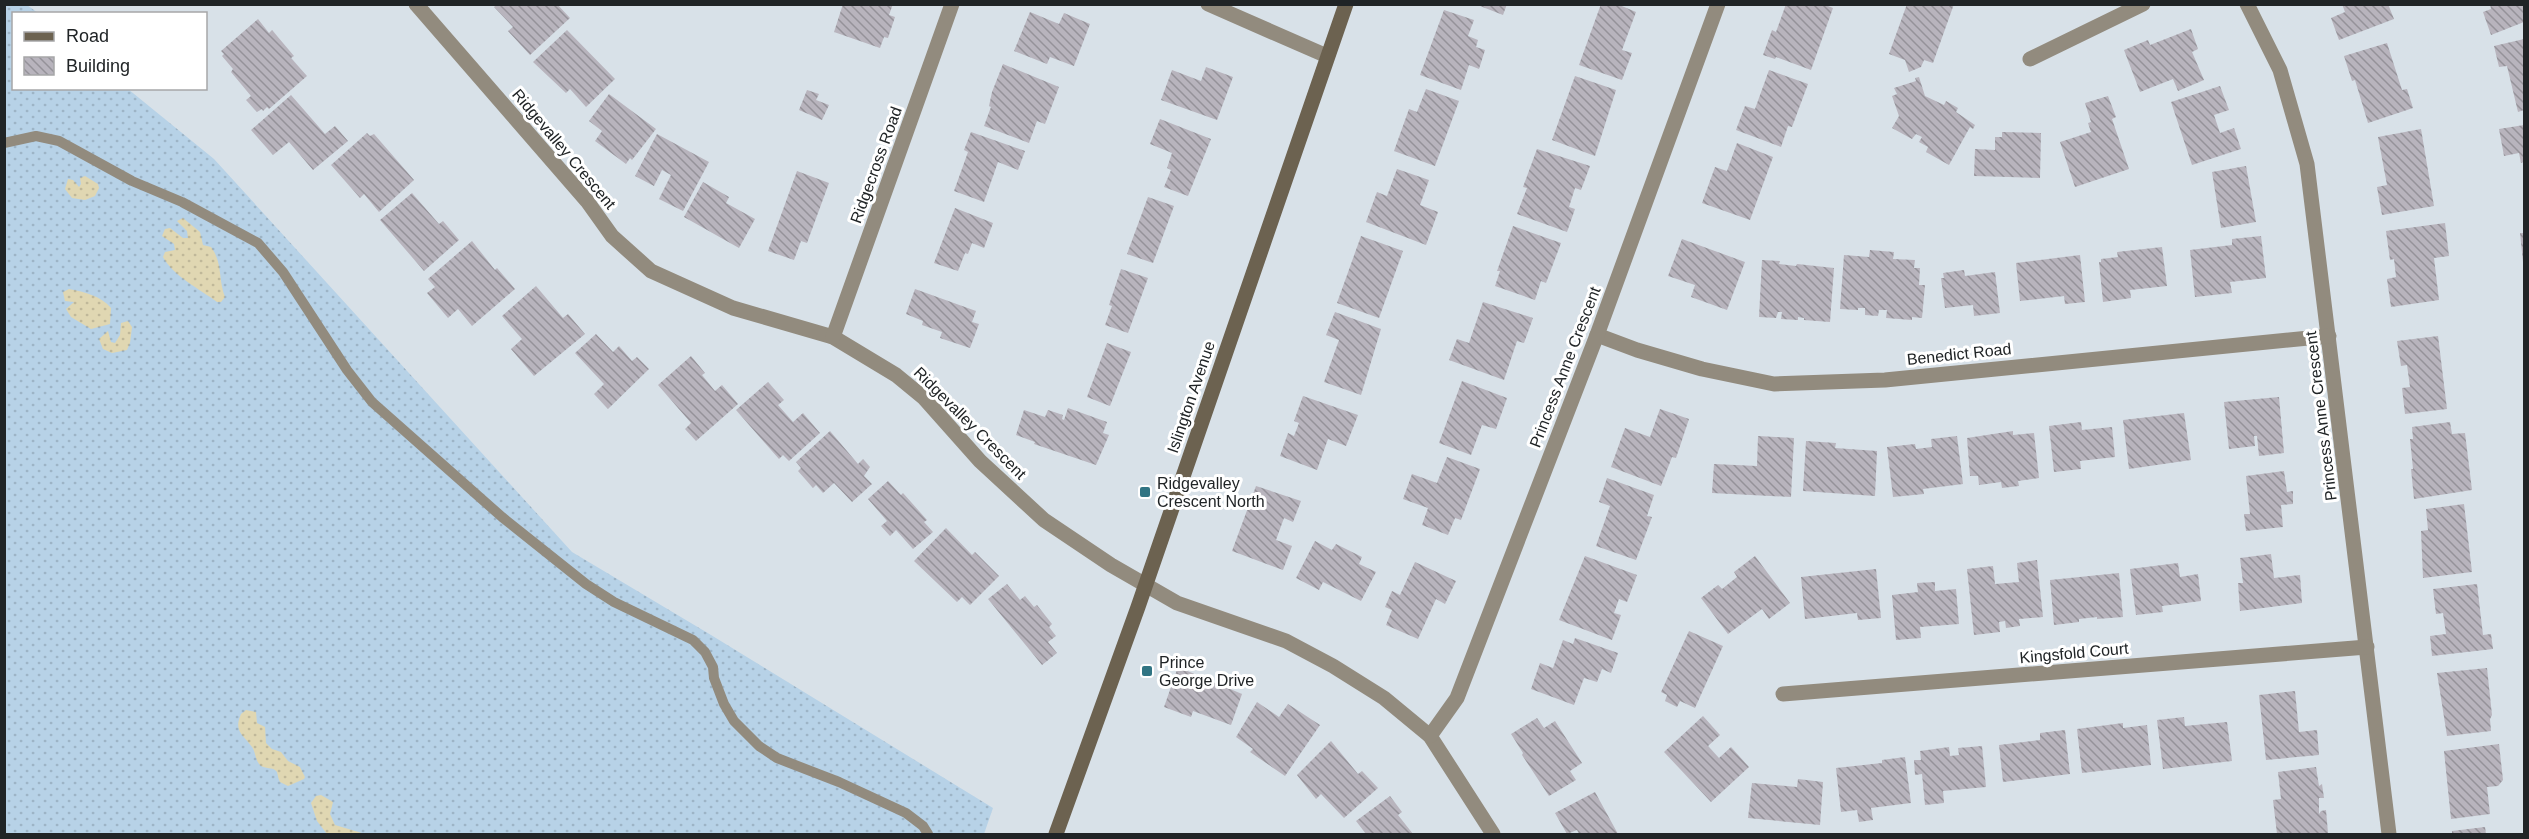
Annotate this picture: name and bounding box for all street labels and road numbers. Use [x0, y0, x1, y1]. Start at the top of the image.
street label: Ridgevalley Crescent [509, 86, 619, 213]
street label: Ridgecross Road [847, 104, 905, 226]
street label: Princess Anne Crescent [1526, 284, 1604, 450]
street label: Princess Anne Crescent [2302, 330, 2340, 502]
street label: Islington Avenue [1164, 339, 1218, 455]
street label: Benedict Road [1906, 340, 2012, 368]
street label: Ridgevalley Crescent [911, 364, 1030, 483]
street label: Kingsfold Court [2019, 640, 2130, 666]

